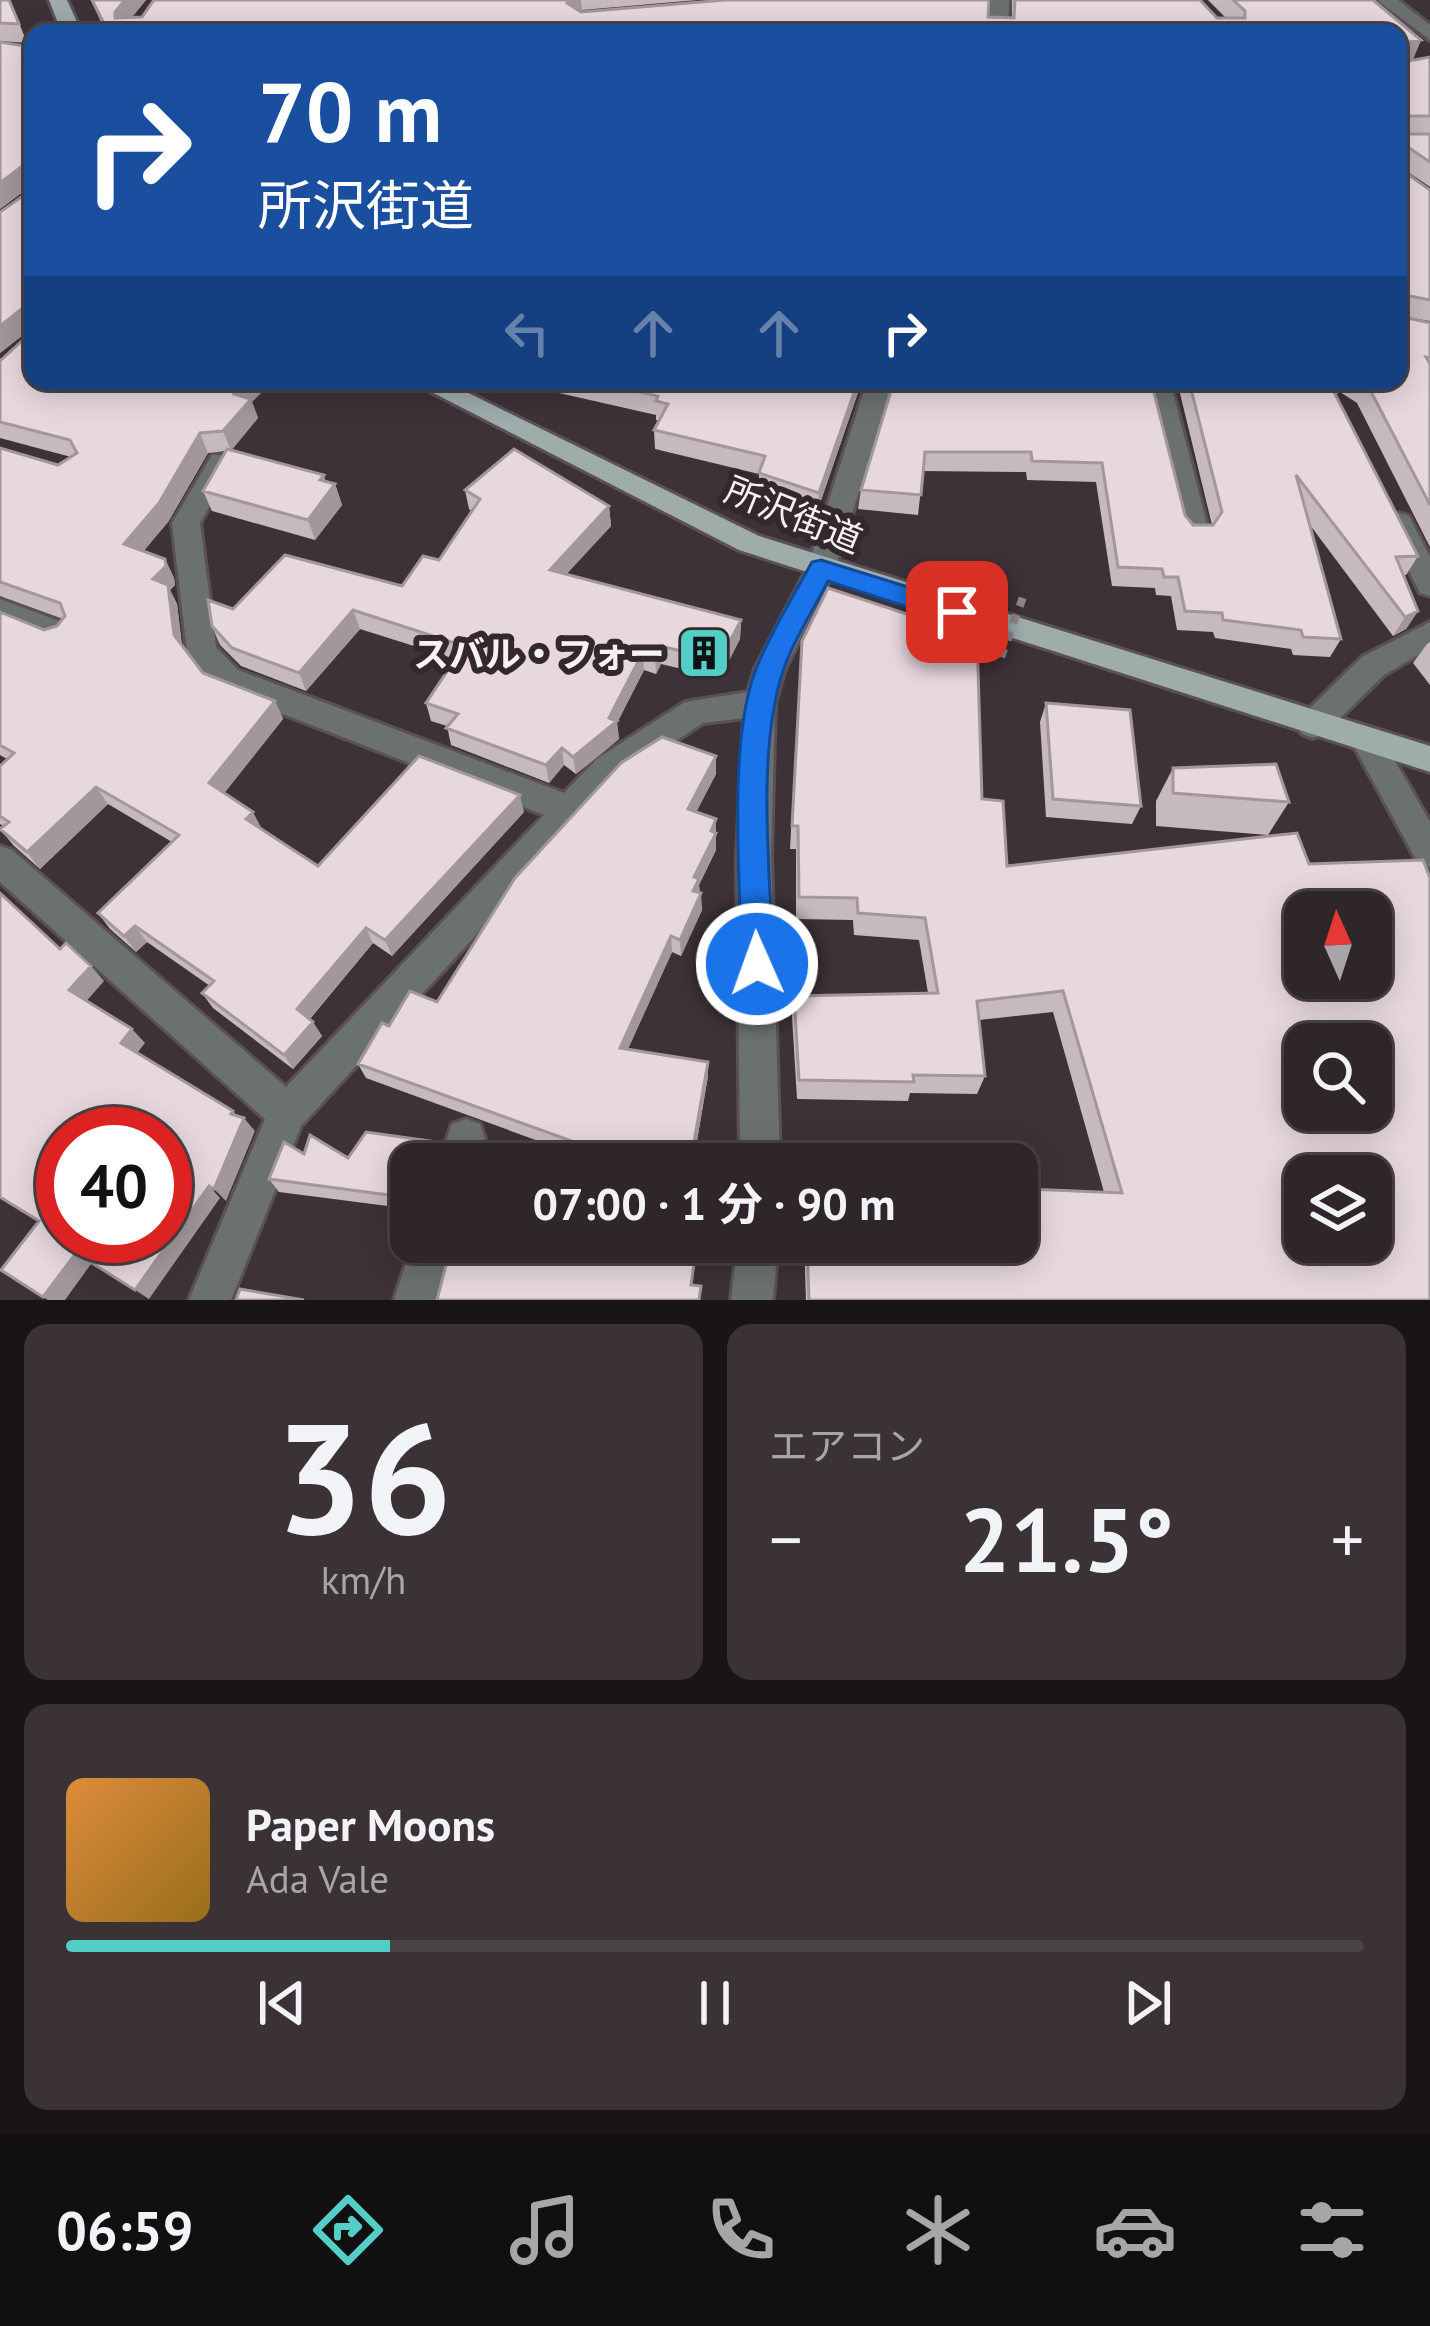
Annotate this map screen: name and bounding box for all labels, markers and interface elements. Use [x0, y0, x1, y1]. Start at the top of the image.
text: 70 m [258, 56, 442, 165]
icon: right [60, 72, 216, 228]
text: 所沢街道 [258, 170, 474, 240]
icon: left [494, 300, 560, 366]
icon: ahead [620, 300, 686, 366]
icon: ahead [746, 300, 812, 366]
icon: right [872, 300, 938, 366]
street label: 所沢街道 [718, 465, 870, 563]
pin [906, 561, 1008, 663]
icon: arrive [924, 579, 990, 645]
building icon: スバル・フォー [676, 625, 732, 681]
place label: スバル・フォー [413, 630, 665, 677]
north arrow [1284, 891, 1392, 999]
map controls [1284, 891, 1392, 1263]
position arrow [694, 901, 820, 1027]
button: search [1284, 1023, 1392, 1131]
speed limit sign: 40 [36, 1107, 192, 1263]
button: layers [1284, 1155, 1392, 1263]
text: 07:00 · 1 分 · 90 m [532, 1174, 896, 1232]
text: 36 [275, 1375, 452, 1577]
text: エアコン [769, 1420, 925, 1471]
text: 21.5° [959, 1480, 1174, 1597]
text: − [769, 1496, 802, 1581]
text: + [1331, 1496, 1364, 1581]
text: km/h [321, 1554, 406, 1605]
text: Paper Moons [246, 1795, 495, 1853]
text: Ada Vale [246, 1853, 389, 1904]
icon: previous [249, 1970, 315, 2036]
icon: pause [682, 1970, 748, 2036]
icon: next [1115, 1970, 1181, 2036]
icon: directions [306, 2188, 390, 2272]
icon: music [503, 2188, 587, 2272]
icon: phone [699, 2188, 783, 2272]
icon: climate [896, 2188, 980, 2272]
icon: car [1093, 2188, 1177, 2272]
icon: filters [1290, 2188, 1374, 2272]
text: 06:59 [56, 2195, 193, 2265]

